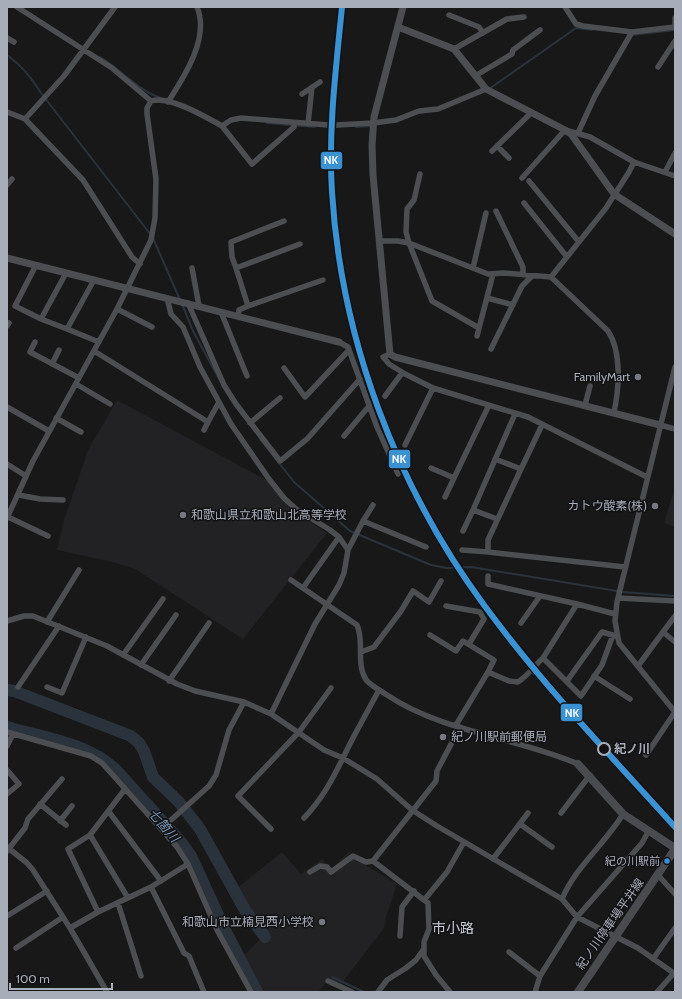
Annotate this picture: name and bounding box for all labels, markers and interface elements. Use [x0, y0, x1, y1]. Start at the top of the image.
line badge: NK [320, 151, 343, 170]
text: NK [324, 153, 338, 167]
place label: FamilyMart [574, 369, 630, 384]
marker: FamilyMart [633, 372, 643, 382]
line badge: NK [388, 449, 411, 469]
text: NK [392, 452, 406, 466]
place label: カトウ酸素(株) [567, 498, 647, 513]
marker: カトウ酸素(株) [650, 501, 660, 511]
place label: 和歌山県立和歌山北高等学校 [191, 507, 347, 522]
marker: 和歌山県立和歌山北高等学校 [178, 510, 188, 520]
line badge: NK [560, 703, 583, 722]
text: NK [565, 706, 579, 720]
place label: 紀ノ川駅前郵便局 [451, 729, 547, 744]
marker: 紀ノ川駅前郵便局 [438, 732, 448, 742]
place label: 紀ノ川 [614, 741, 650, 756]
marker: 紀ノ川 [597, 742, 611, 756]
water label: 七箇川 [145, 805, 184, 846]
place label: 紀の川駅前 [605, 854, 660, 868]
marker: 紀の川駅前 [662, 856, 672, 866]
street label: 紀ノ川停車場平井線 [572, 875, 647, 972]
place label: 和歌山市立楠見西小学校 [182, 914, 314, 929]
marker: 和歌山市立楠見西小学校 [317, 917, 327, 927]
district label: 市小路 [432, 919, 474, 937]
scale bar [10, 965, 112, 991]
text: 100 m [16, 971, 50, 986]

